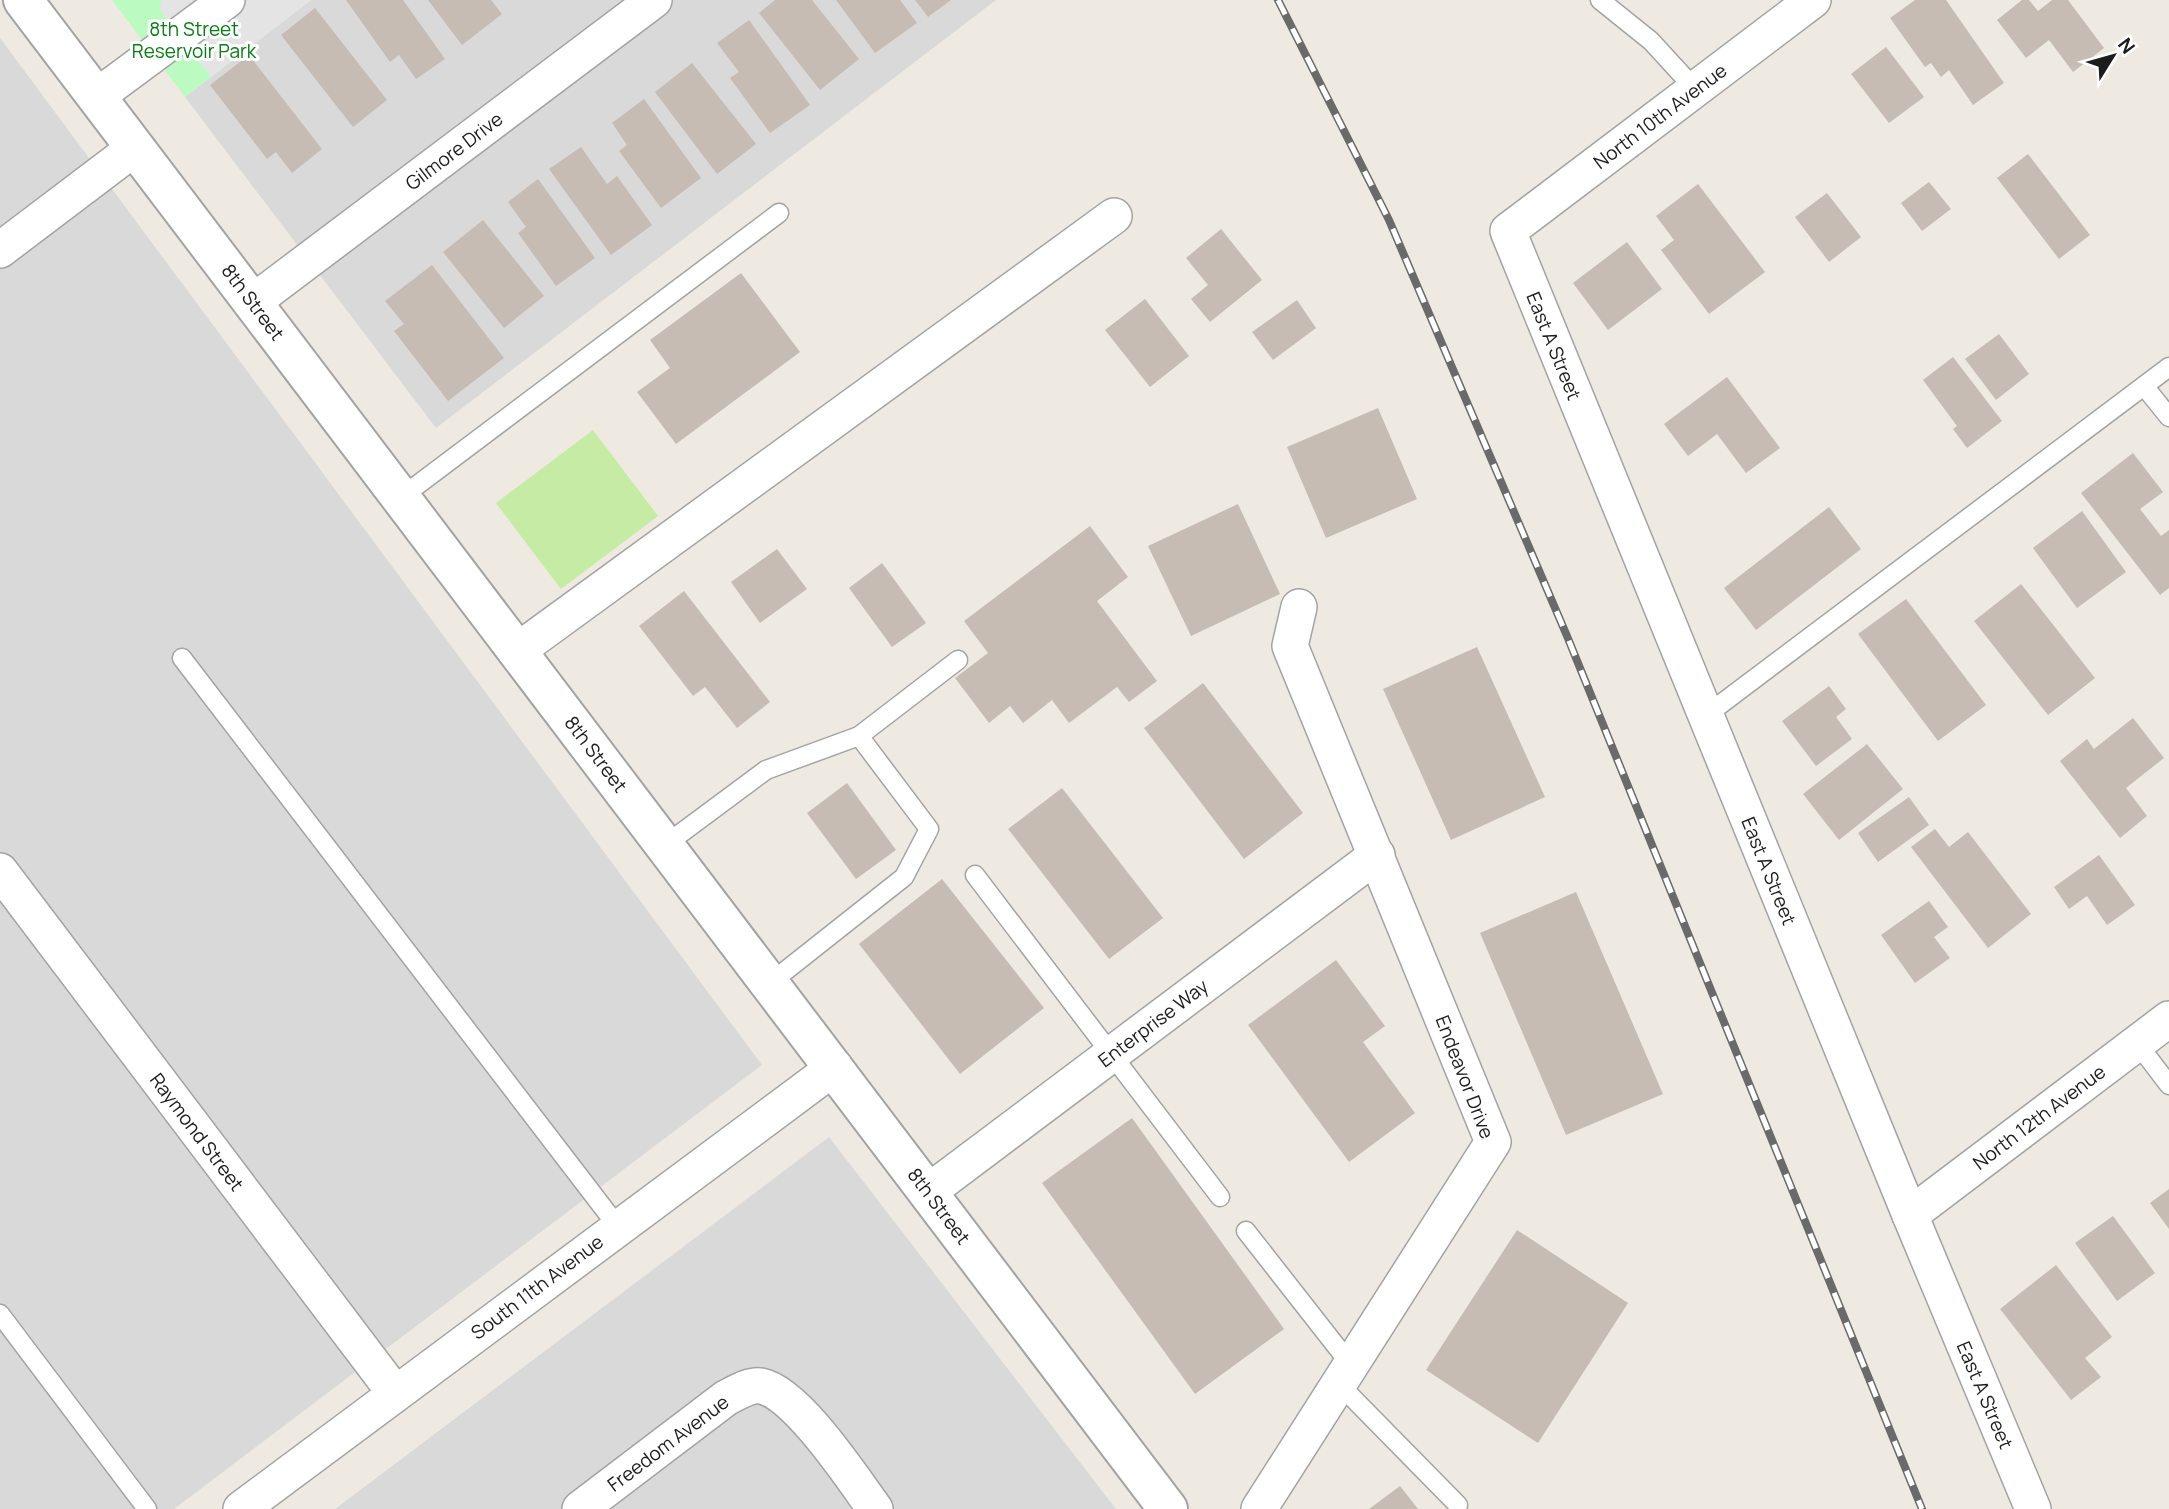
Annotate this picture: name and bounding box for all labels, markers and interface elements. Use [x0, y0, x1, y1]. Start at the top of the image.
park label: 8th Street Reservoir Park [132, 16, 257, 64]
north arrow [2078, 21, 2148, 91]
text: N [2112, 32, 2141, 59]
street label: North 10th Avenue [1588, 57, 1732, 175]
street label: Gilmore Drive [400, 106, 508, 196]
street label: 8th Street [216, 258, 290, 346]
street label: East A Street [1521, 288, 1587, 404]
street label: 8th Street [559, 710, 633, 798]
street label: East A Street [1736, 813, 1802, 929]
street label: Enterprise Way [1093, 973, 1213, 1073]
street label: Endeavor Drive [1430, 1012, 1500, 1142]
street label: North 12th Avenue [1967, 1059, 2111, 1175]
street label: Raymond Street [144, 1068, 250, 1196]
street label: 8th Street [902, 1162, 976, 1250]
street label: South 11th Avenue [465, 1229, 609, 1345]
street label: East A Street [1951, 1337, 2019, 1453]
street label: Freedom Avenue [602, 1389, 734, 1497]

